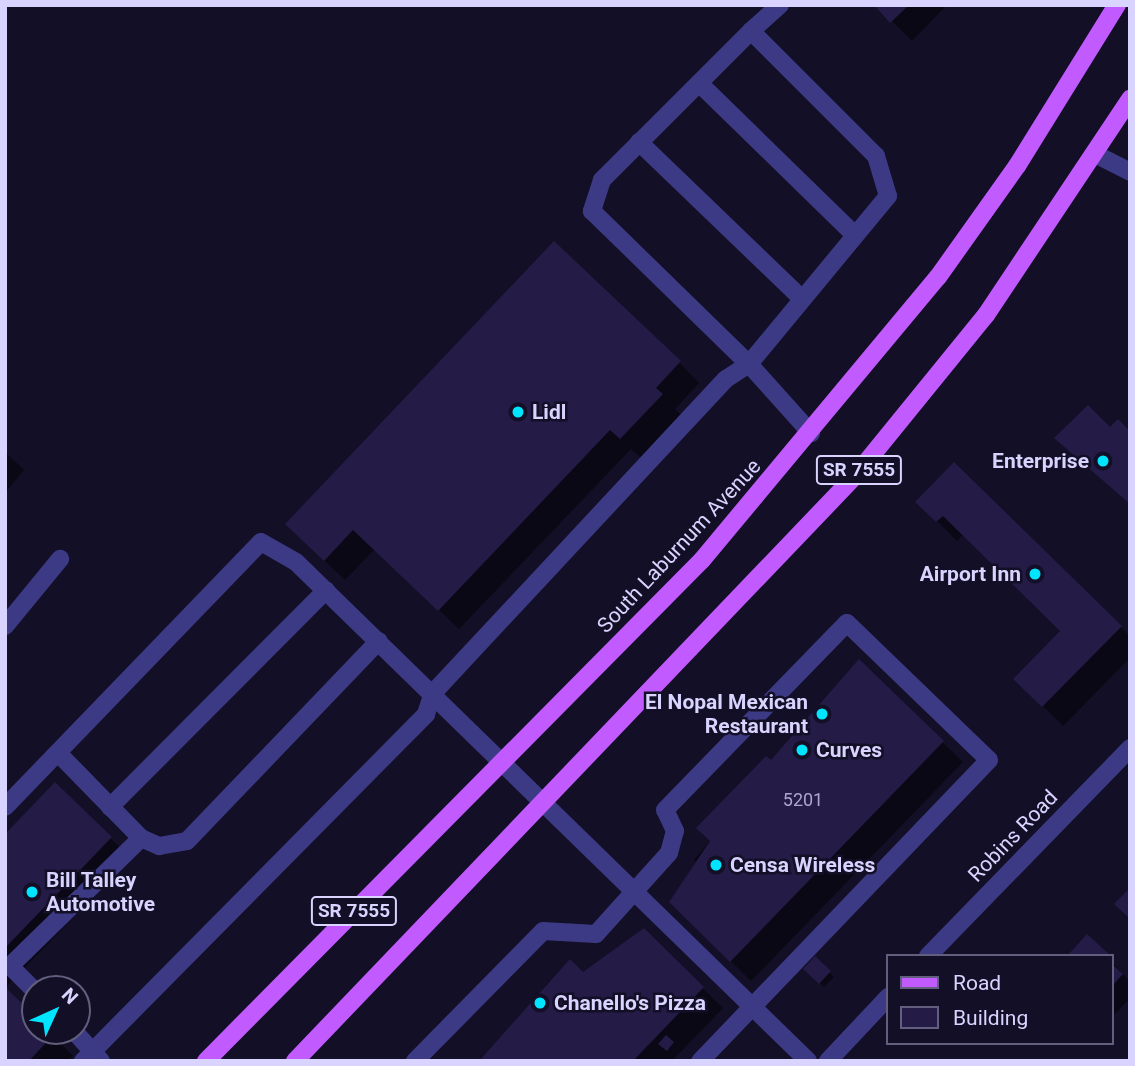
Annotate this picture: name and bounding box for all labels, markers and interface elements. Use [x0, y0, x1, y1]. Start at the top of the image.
place label: Lidl [532, 399, 566, 425]
marker: Lidl [510, 404, 526, 420]
place label: Enterprise [992, 448, 1089, 474]
marker: Enterprise [1095, 453, 1111, 469]
street label: South Laburnum Avenue [592, 454, 766, 638]
road number: SR 7555 [815, 454, 903, 485]
place label: Airport Inn [920, 561, 1021, 587]
marker: Airport Inn [1027, 566, 1043, 582]
place label: El Nopal Mexican Restaurant [645, 689, 808, 739]
marker: El Nopal Mexican Restaurant [814, 706, 830, 722]
place label: Curves [816, 737, 882, 763]
marker: Curves [794, 742, 810, 758]
street label: Robins Road [963, 785, 1063, 887]
house number: 5201 [783, 789, 823, 811]
place label: Censa Wireless [730, 852, 875, 878]
marker: Censa Wireless [708, 857, 724, 873]
place label: Bill Talley Automotive [46, 867, 155, 917]
marker: Bill Talley Automotive [24, 884, 40, 900]
road number: SR 7555 [310, 896, 398, 926]
legend [886, 954, 1114, 1045]
text: Road [953, 971, 1001, 995]
north arrow [21, 975, 91, 1045]
text: N [57, 983, 83, 1009]
place label: Chanello's Pizza [554, 990, 706, 1016]
marker: Chanello's Pizza [532, 995, 548, 1011]
text: Building [953, 1006, 1028, 1030]

